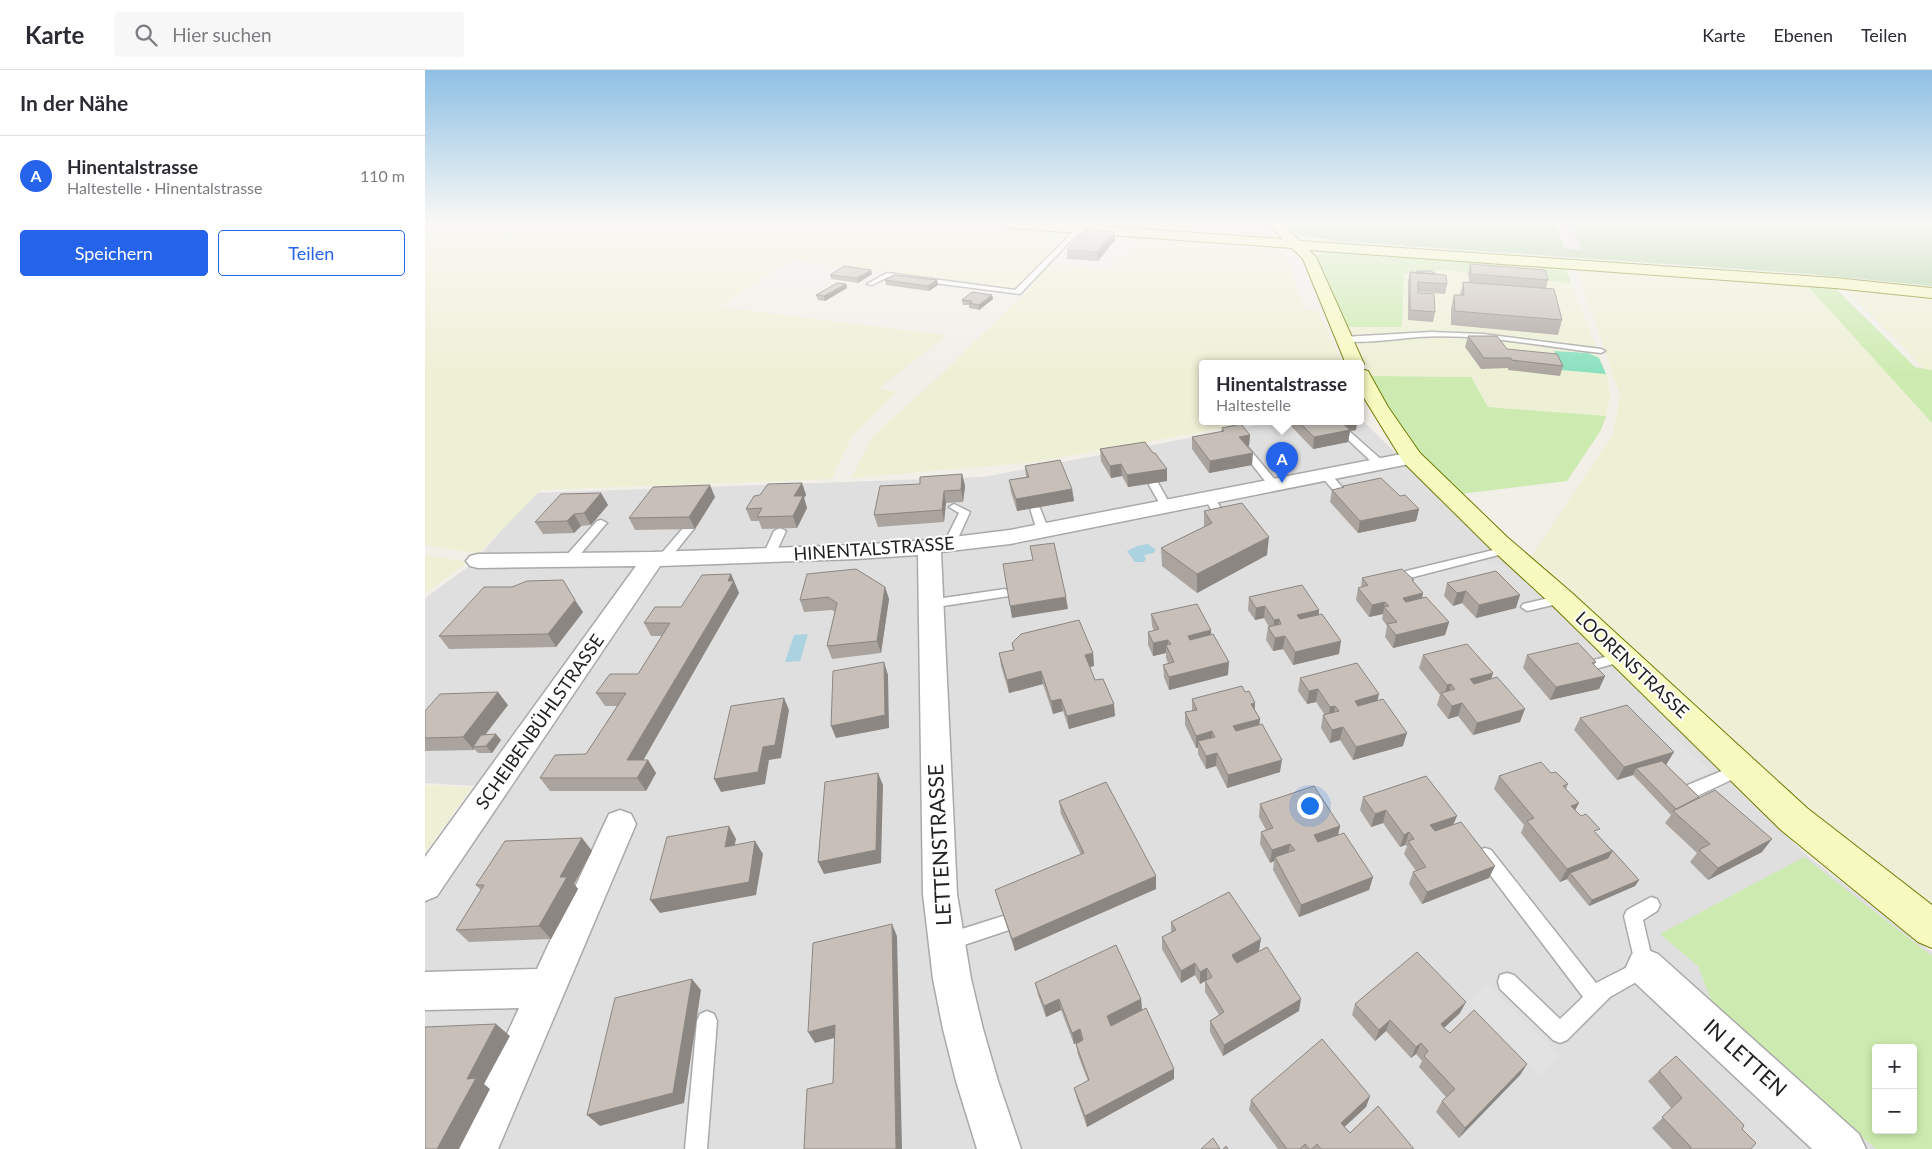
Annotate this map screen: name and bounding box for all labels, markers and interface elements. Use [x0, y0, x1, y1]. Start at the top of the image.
search box [114, 12, 464, 57]
text: Karte [25, 20, 84, 49]
icon: search [132, 21, 160, 49]
text: Hier suchen [172, 23, 272, 46]
text: Karte [1702, 24, 1745, 46]
text: Ebenen [1773, 24, 1833, 46]
text: Teilen [1861, 24, 1907, 46]
text: In der Nähe [20, 90, 128, 115]
text: Hinentalstrasse [67, 155, 198, 178]
text: A [30, 166, 42, 185]
text: 110 m [360, 166, 405, 185]
text: Haltestelle · Hinentalstrasse [67, 178, 262, 197]
button: Speichern [20, 230, 208, 276]
button: Teilen [218, 230, 405, 276]
popup [1199, 360, 1364, 425]
text: Hinentalstrasse [1216, 372, 1347, 395]
text: Haltestelle [1216, 395, 1291, 414]
pin: A [1266, 442, 1298, 483]
street label: HINENTALSTRASSE [793, 531, 955, 565]
street label: LOORENSTRASSE [1572, 606, 1694, 722]
street label: SCHEIBENBÜHLSTRASSE [470, 630, 608, 813]
street label: LETTENSTRASSE [922, 764, 955, 927]
your location [1297, 793, 1323, 819]
street label: IN LETTEN [1699, 1013, 1793, 1101]
map controls [1872, 1044, 1917, 1134]
button: + [1872, 1044, 1917, 1089]
button: − [1872, 1089, 1917, 1134]

